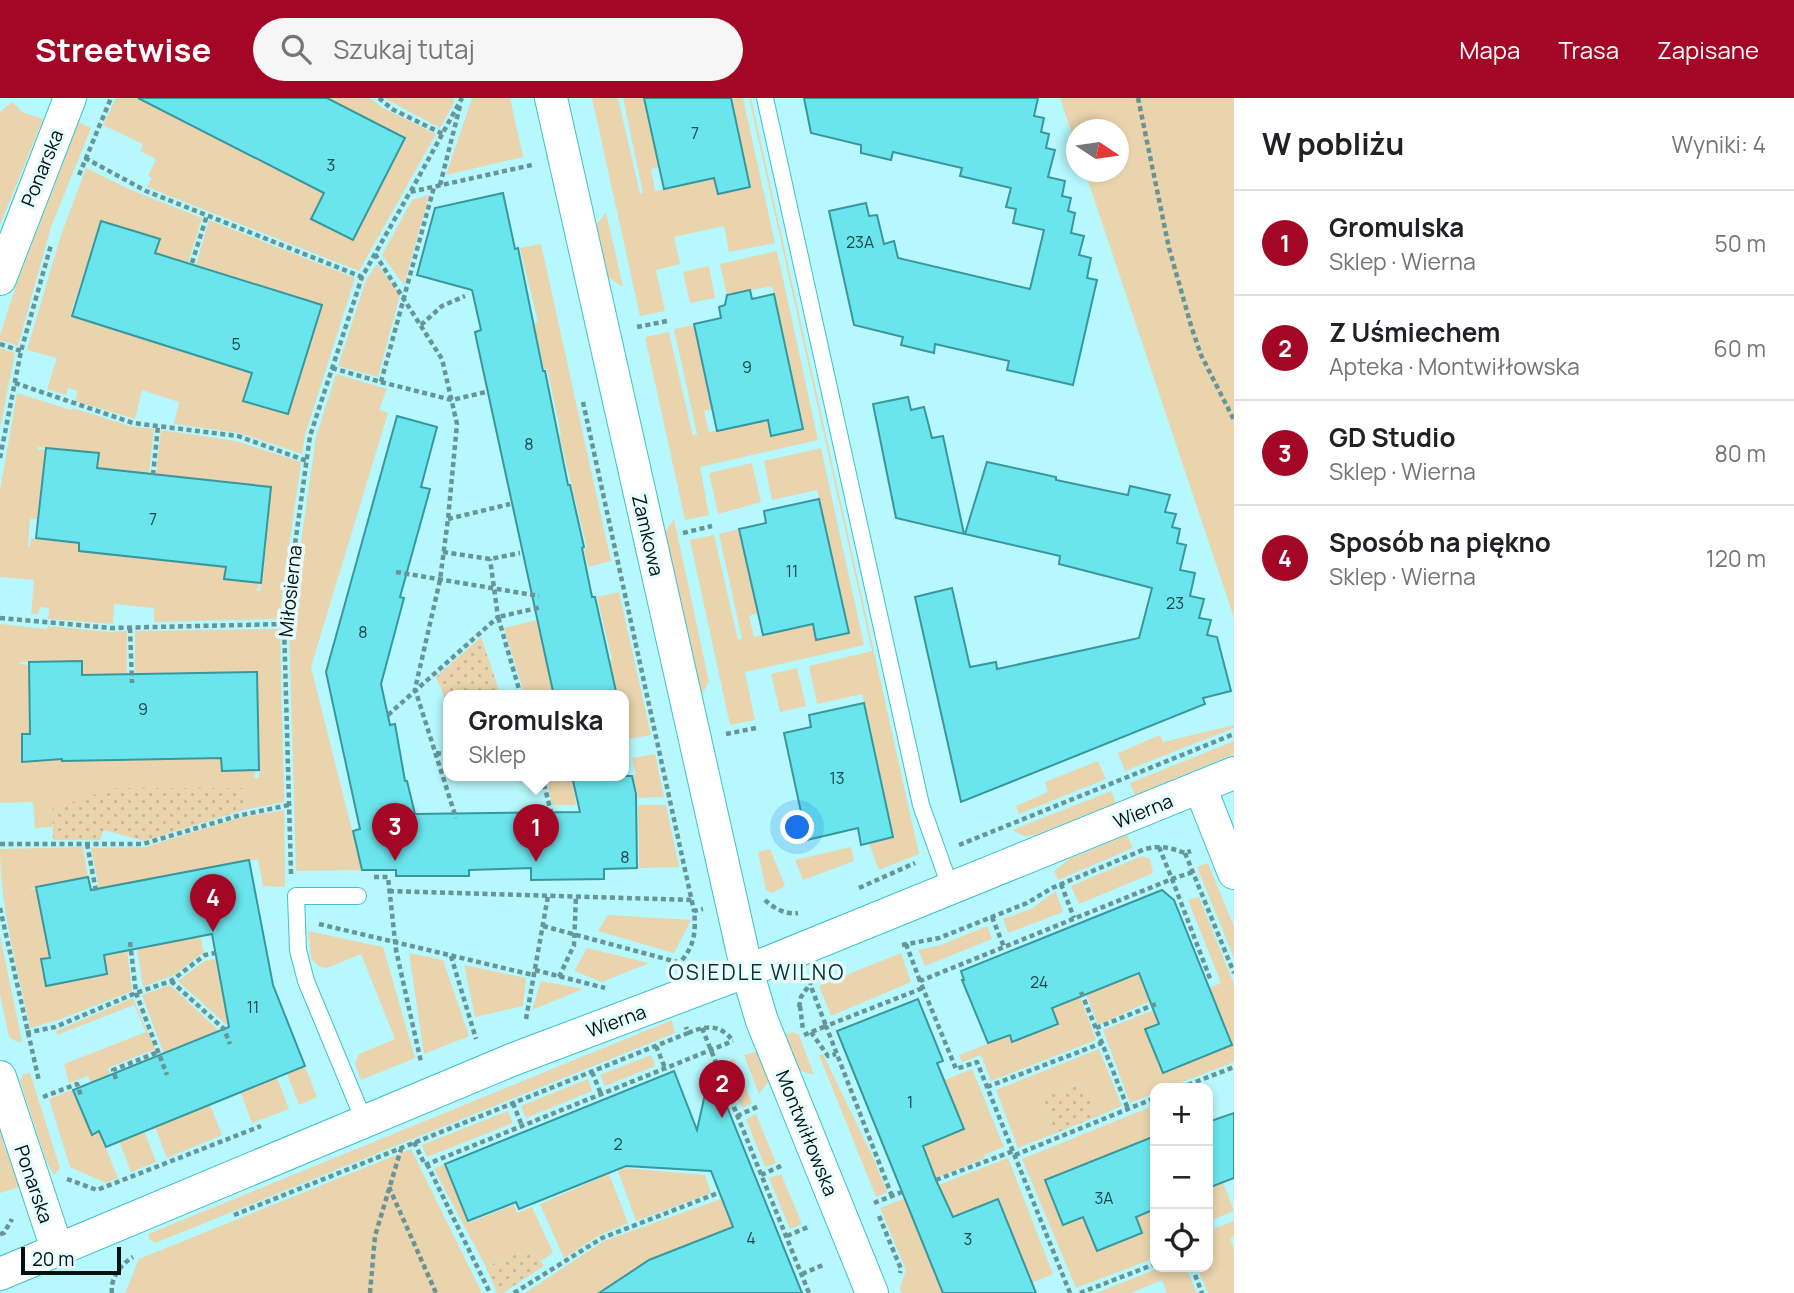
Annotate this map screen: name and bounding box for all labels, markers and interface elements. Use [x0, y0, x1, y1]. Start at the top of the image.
search box [253, 18, 743, 81]
text: Streetwise [35, 27, 211, 72]
icon: search [277, 30, 315, 68]
text: Szukaj tutaj [333, 31, 475, 67]
text: Mapa [1459, 33, 1520, 66]
text: Trasa [1558, 33, 1619, 66]
text: Zapisane [1657, 33, 1759, 66]
north arrow [1066, 119, 1129, 182]
house number: 7 [691, 122, 699, 144]
text: W pobliżu [1262, 123, 1404, 164]
street label: Ponarska [15, 126, 69, 210]
text: Wyniki: 4 [1672, 128, 1766, 160]
house number: 3 [327, 154, 335, 176]
text: Gromulska [1329, 209, 1464, 245]
text: 1 [1280, 227, 1290, 259]
text: 50 m [1715, 227, 1766, 259]
house number: 23A [846, 231, 874, 253]
text: Sklep · Wierna [1329, 245, 1476, 277]
text: Z Uśmiechem [1329, 314, 1500, 350]
text: 2 [1278, 332, 1292, 364]
text: 60 m [1714, 332, 1766, 364]
house number: 5 [231, 333, 241, 355]
text: Apteka · Montwiłłowska [1329, 350, 1580, 382]
house number: 9 [742, 356, 752, 378]
text: GD Studio [1329, 419, 1455, 455]
house number: 8 [524, 433, 534, 455]
text: 3 [1278, 437, 1292, 469]
text: 80 m [1715, 437, 1766, 469]
text: Sklep · Wierna [1329, 455, 1476, 487]
street label: Zamkowa [626, 492, 670, 578]
house number: 7 [149, 508, 157, 530]
text: Sposób na piękno [1329, 524, 1551, 560]
text: 4 [1278, 542, 1292, 574]
text: 120 m [1706, 542, 1766, 574]
street label: Miłosierna [272, 544, 308, 638]
house number: 11 [786, 560, 798, 582]
text: Sklep · Wierna [1329, 560, 1476, 592]
house number: 23 [1166, 592, 1184, 614]
house number: 8 [358, 621, 368, 643]
popup [443, 690, 629, 781]
house number: 9 [138, 698, 148, 720]
text: Gromulska [468, 702, 604, 738]
text: Sklep [468, 738, 526, 770]
house number: 13 [829, 767, 845, 789]
street label: Wierna [1110, 787, 1176, 835]
pin: 3 [372, 803, 418, 861]
pin: 1 [513, 804, 559, 862]
your location [780, 810, 814, 844]
house number: 8 [620, 846, 630, 868]
pin: 4 [190, 874, 236, 932]
district label: OSIEDLE WILNO [669, 958, 845, 986]
house number: 24 [1030, 971, 1048, 993]
house number: 11 [247, 996, 259, 1018]
street label: Wierna [583, 998, 649, 1044]
pin: 2 [699, 1060, 745, 1118]
street label: Montwiłłowska [770, 1066, 844, 1200]
map controls [1150, 1083, 1213, 1272]
button: + [1150, 1083, 1213, 1146]
house number: 1 [907, 1091, 913, 1113]
house number: 2 [613, 1133, 623, 1155]
street label: Ponarska [9, 1142, 59, 1226]
button: − [1150, 1146, 1213, 1209]
house number: 3A [1095, 1187, 1113, 1209]
button: locate [1150, 1209, 1213, 1272]
house number: 4 [746, 1227, 756, 1249]
house number: 3 [964, 1228, 972, 1250]
scale bar [21, 1244, 121, 1276]
text: 20 m [32, 1246, 74, 1272]

